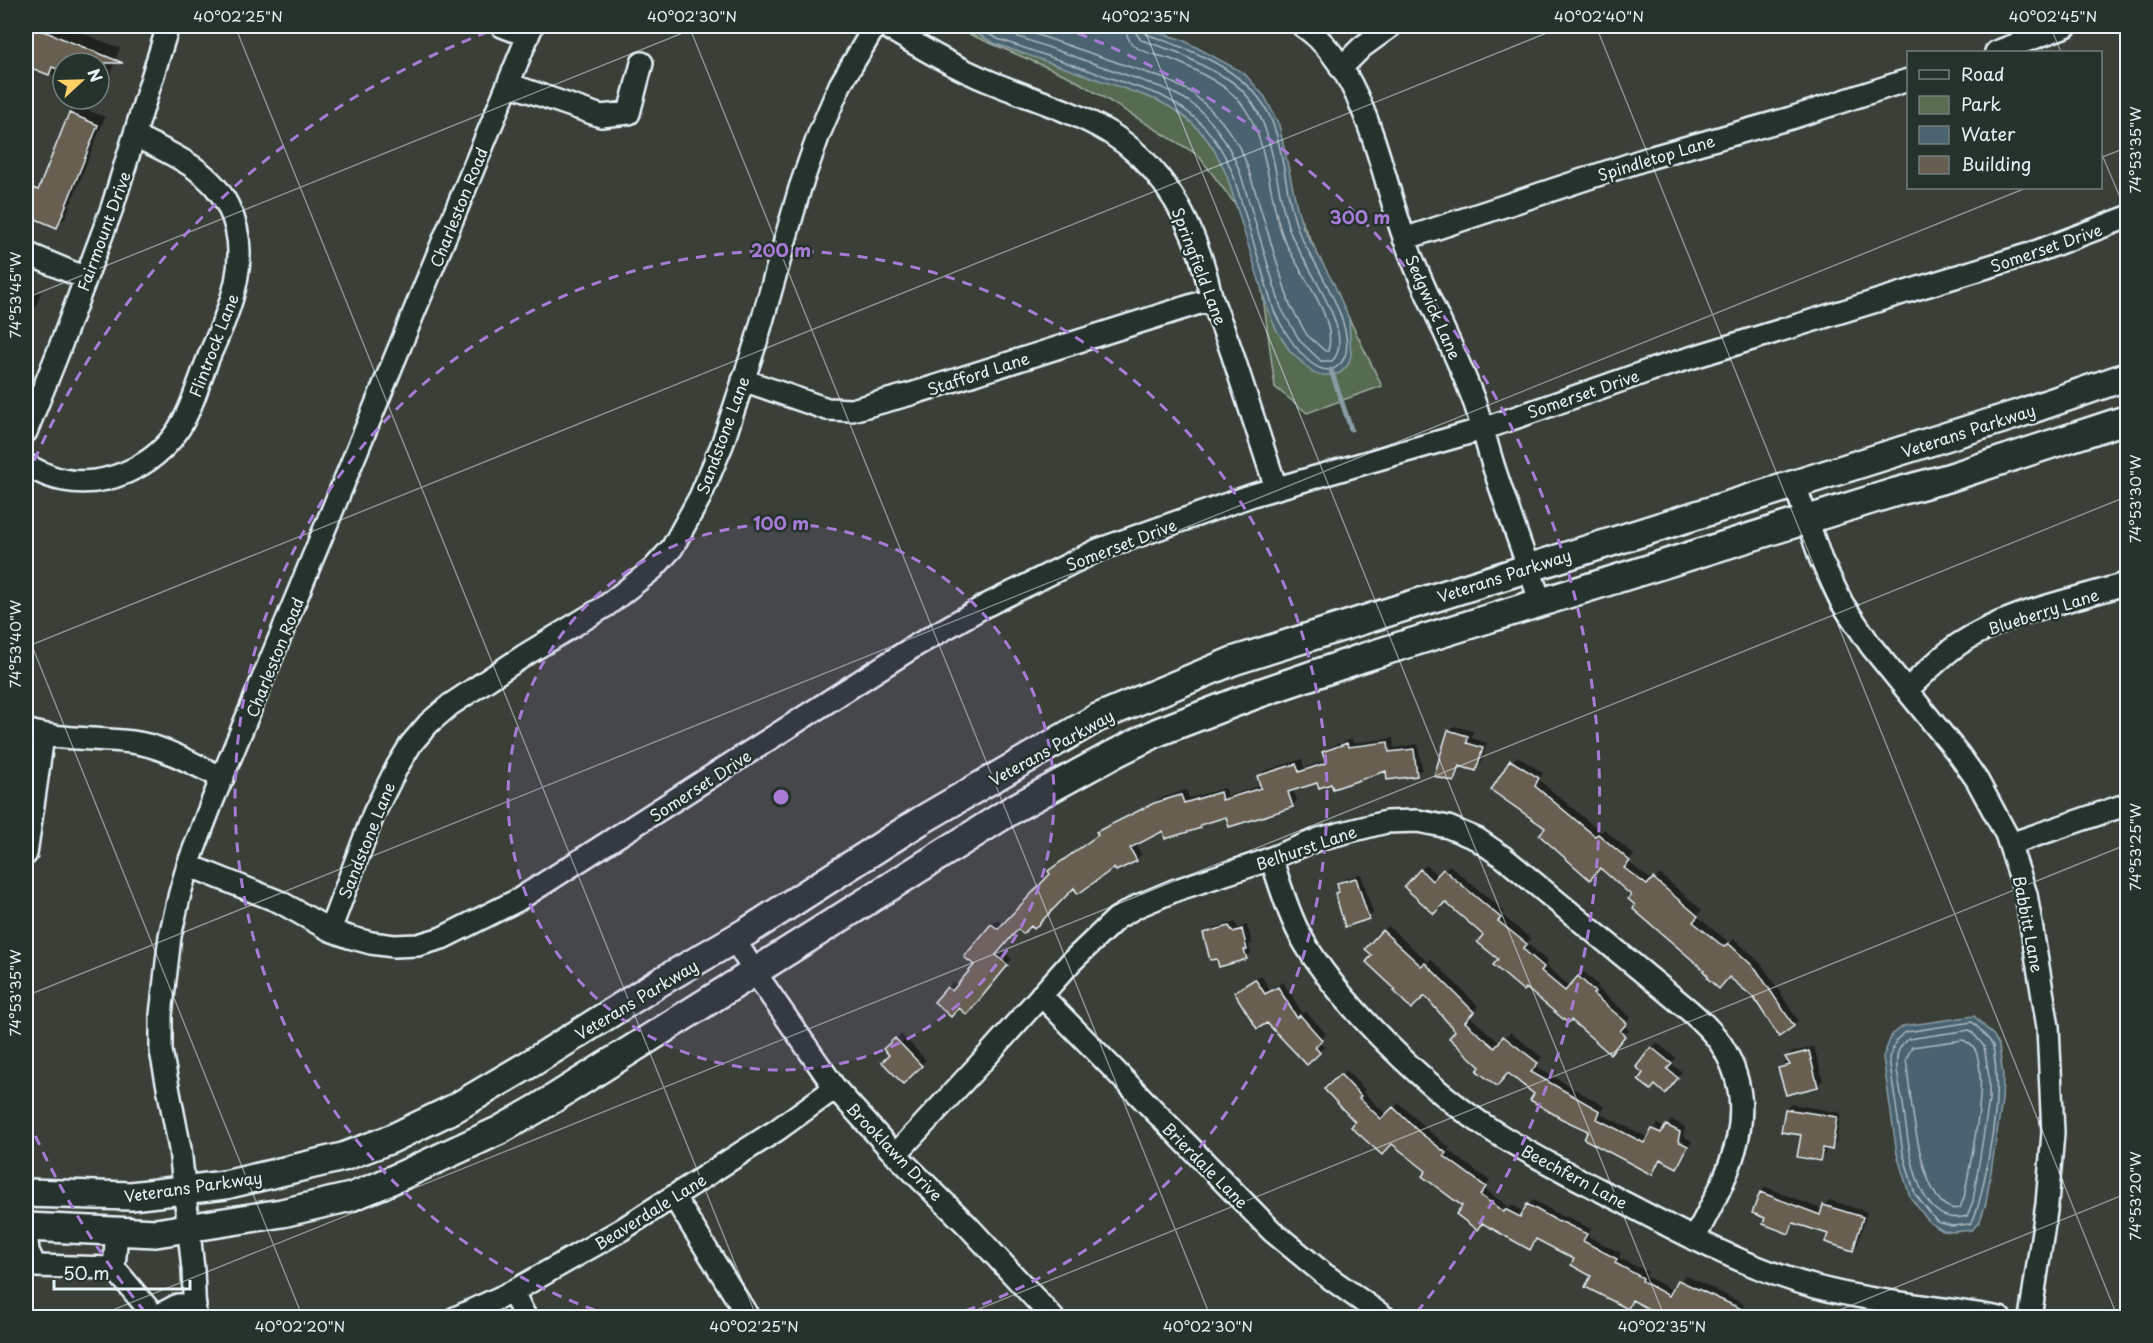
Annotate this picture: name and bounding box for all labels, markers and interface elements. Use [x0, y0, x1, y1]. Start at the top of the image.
text: 40°02'25"N [193, 4, 283, 27]
text: 40°02'30"N [647, 4, 737, 27]
text: 40°02'35"N [1102, 4, 1190, 27]
text: 40°02'40"N [1554, 4, 1644, 27]
text: 40°02'45"N [2009, 4, 2097, 27]
north arrow [51, 51, 111, 111]
legend [1907, 51, 2102, 189]
text: Road [1961, 60, 2005, 87]
text: N [82, 65, 109, 85]
text: Park [1961, 90, 2001, 117]
text: 74°53'35"W [2123, 106, 2146, 194]
text: Water [1961, 120, 2016, 147]
street label: Spindletop Lane [1594, 128, 1718, 186]
street label: Charleston Road [423, 143, 493, 271]
text: Building [1961, 150, 2031, 177]
street label: Fairmount Drive [70, 168, 136, 294]
text: 300 m [1330, 203, 1390, 230]
street label: Springfield Lane [1167, 204, 1233, 328]
street label: Somerset Drive [1987, 217, 2105, 277]
text: 200 m [751, 236, 811, 263]
text: 74°53'45"W [3, 251, 26, 338]
street label: Sedgwick Lane [1400, 251, 1468, 363]
street label: Flintrock Lane [182, 290, 244, 400]
street label: Stafford Lane [924, 345, 1032, 401]
street label: Somerset Drive [1524, 363, 1642, 423]
street label: Sandstone Lane [690, 373, 754, 497]
street label: Veterans Parkway [1898, 397, 2038, 463]
text: 74°53'30"W [2123, 454, 2146, 543]
text: 100 m [753, 509, 809, 536]
street label: Somerset Drive [1062, 512, 1180, 576]
street label: Veterans Parkway [1434, 542, 1574, 608]
street label: Blueberry Lane [1984, 582, 2102, 640]
street label: Charleston Road [239, 593, 309, 721]
text: 74°53'40"W [3, 599, 26, 688]
street label: Veterans Parkway [984, 703, 1118, 791]
street label: Somerset Drive [644, 743, 756, 827]
street label: Sandstone Lane [332, 778, 400, 902]
centre of rings [771, 787, 791, 807]
text: 74°53'25"W [2123, 802, 2146, 891]
street label: Belhurst Lane [1252, 819, 1360, 875]
street label: Babbitt Lane [2008, 874, 2050, 974]
text: 74°53'35"W [3, 949, 26, 1037]
street label: Veterans Parkway [570, 953, 702, 1045]
street label: Brooklawn Drive [842, 1096, 948, 1206]
street label: Brierdale Lane [1158, 1117, 1254, 1213]
street label: Beechfern Lane [1518, 1138, 1632, 1214]
text: 74°53'20"W [2123, 1151, 2146, 1241]
street label: Veterans Parkway [122, 1164, 264, 1208]
street label: Beaverdale Lane [589, 1167, 711, 1255]
scale bar [54, 1253, 190, 1291]
text: 50 m [63, 1259, 110, 1286]
text: 40°02'20"N [255, 1314, 345, 1337]
text: 40°02'25"N [709, 1314, 799, 1337]
text: 40°02'30"N [1163, 1314, 1253, 1337]
text: 40°02'35"N [1618, 1314, 1706, 1337]

